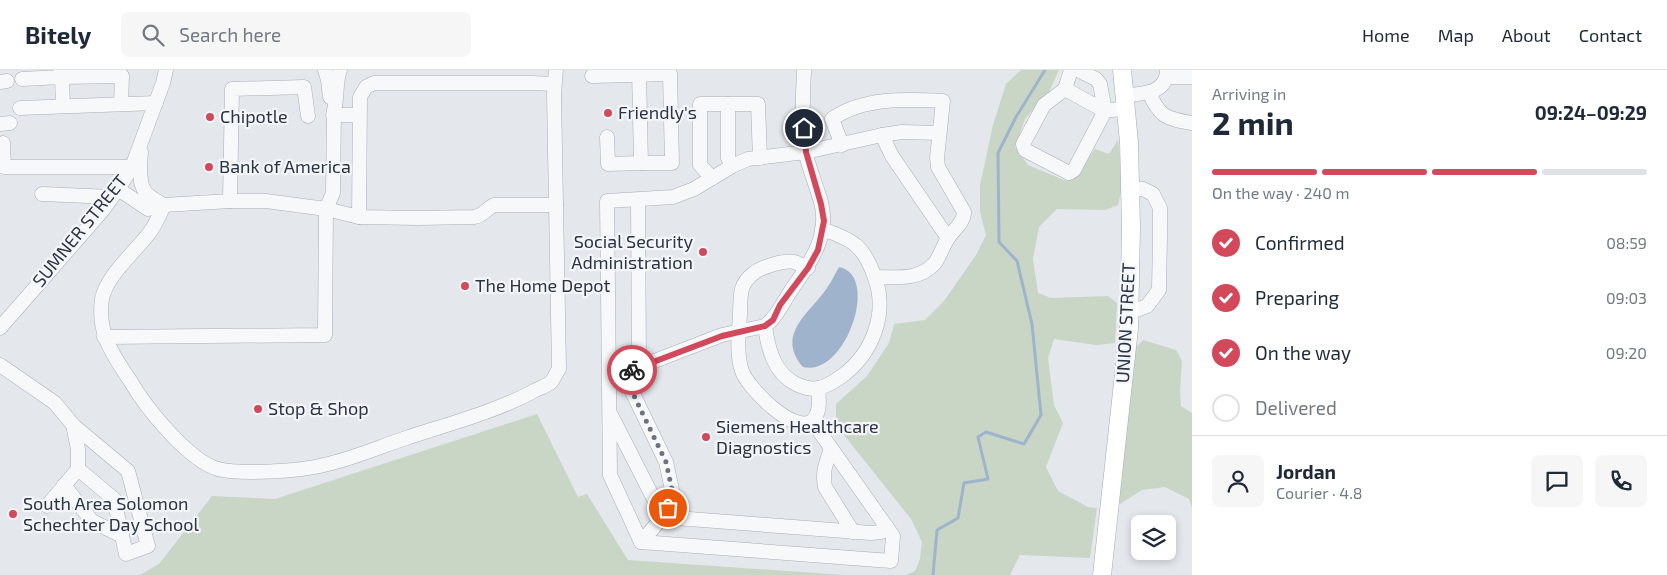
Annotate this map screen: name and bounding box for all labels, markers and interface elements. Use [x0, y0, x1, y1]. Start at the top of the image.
search box [121, 12, 471, 57]
text: Bitely [25, 20, 91, 49]
icon: search [139, 21, 167, 49]
text: Search here [179, 23, 281, 46]
text: Home [1362, 24, 1410, 46]
text: Map [1438, 24, 1474, 46]
text: About [1502, 24, 1551, 46]
text: Contact [1579, 24, 1642, 46]
text: Arriving in [1212, 84, 1286, 103]
place label: Friendly's [618, 101, 697, 123]
text: 09:24–09:29 [1535, 101, 1647, 124]
text: 2 min [1212, 103, 1294, 141]
place label: Chipotle [220, 105, 288, 127]
marker: Friendly's [602, 107, 614, 119]
pin [783, 107, 825, 149]
marker: Chipotle [204, 111, 216, 123]
icon: home [790, 114, 818, 142]
place label: Bank of America [219, 155, 351, 177]
marker: Bank of America [203, 161, 215, 173]
street label: SUMNER STREET [27, 169, 132, 291]
text: On the way · 240 m [1212, 183, 1350, 202]
icon: check [1212, 229, 1240, 257]
place label: Social Security Administration [571, 230, 693, 273]
text: Confirmed [1255, 231, 1345, 254]
text: 08:59 [1606, 233, 1647, 252]
marker: Social Security Administration [697, 246, 709, 258]
street label: UNION STREET [1111, 262, 1139, 384]
place label: The Home Depot [475, 274, 611, 296]
marker: The Home Depot [459, 280, 471, 292]
icon: check [1212, 284, 1240, 312]
text: Preparing [1255, 286, 1339, 309]
text: 09:03 [1606, 288, 1647, 307]
icon: check [1212, 339, 1240, 367]
text: On the way [1255, 341, 1351, 364]
text: 09:20 [1606, 343, 1647, 362]
courier [607, 345, 657, 395]
icon: bike [618, 356, 646, 384]
text: Delivered [1255, 396, 1337, 419]
place label: Stop & Shop [268, 397, 369, 419]
marker: Stop & Shop [252, 403, 264, 415]
place label: Siemens Healthcare Diagnostics [716, 415, 879, 458]
marker: Siemens Healthcare Diagnostics [700, 431, 712, 443]
button: person [1212, 455, 1264, 507]
button: chat [1531, 455, 1583, 507]
button: phone [1595, 455, 1647, 507]
text: Jordan [1276, 460, 1336, 483]
text: Courier · 4.8 [1276, 483, 1363, 502]
pin [647, 487, 689, 529]
place label: South Area Solomon Schechter Day School [23, 492, 199, 535]
icon: bag [654, 494, 682, 522]
marker: South Area Solomon Schechter Day School [7, 508, 19, 520]
map controls [1131, 515, 1176, 560]
button: layers [1131, 515, 1176, 560]

